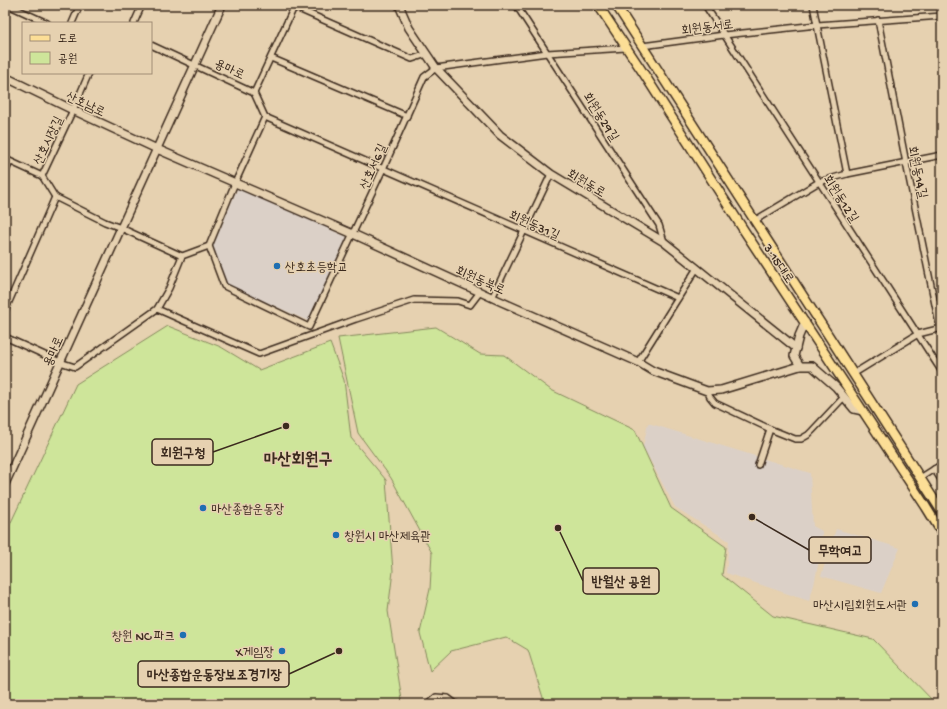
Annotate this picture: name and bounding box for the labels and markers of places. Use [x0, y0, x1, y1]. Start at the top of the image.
marker: 산호초등학교 [272, 261, 282, 271]
place label: 산호초등학교 [285, 261, 348, 276]
callout: 회원구청 [152, 439, 213, 465]
marker: 마산종합운동장 [198, 503, 208, 513]
place label: 마산종합운동장 [211, 503, 284, 518]
marker: 창원시 마산제육관 [331, 530, 341, 540]
place label: 창원시 마산제육관 [344, 530, 431, 545]
callout: 무학여고 [809, 537, 871, 563]
callout: 반월산 공원 [583, 568, 659, 594]
place label: 마산시립회원도서관 [813, 599, 907, 614]
marker: 마산시립회원도서관 [910, 599, 920, 609]
place label: 창원 NC 파크 [111, 630, 175, 645]
marker: 창원 NC 파크 [178, 630, 188, 640]
place label: X게임장 [235, 646, 274, 661]
marker: X게임장 [277, 646, 287, 656]
callout: 마산종합운동장보조경기장 [138, 661, 289, 687]

